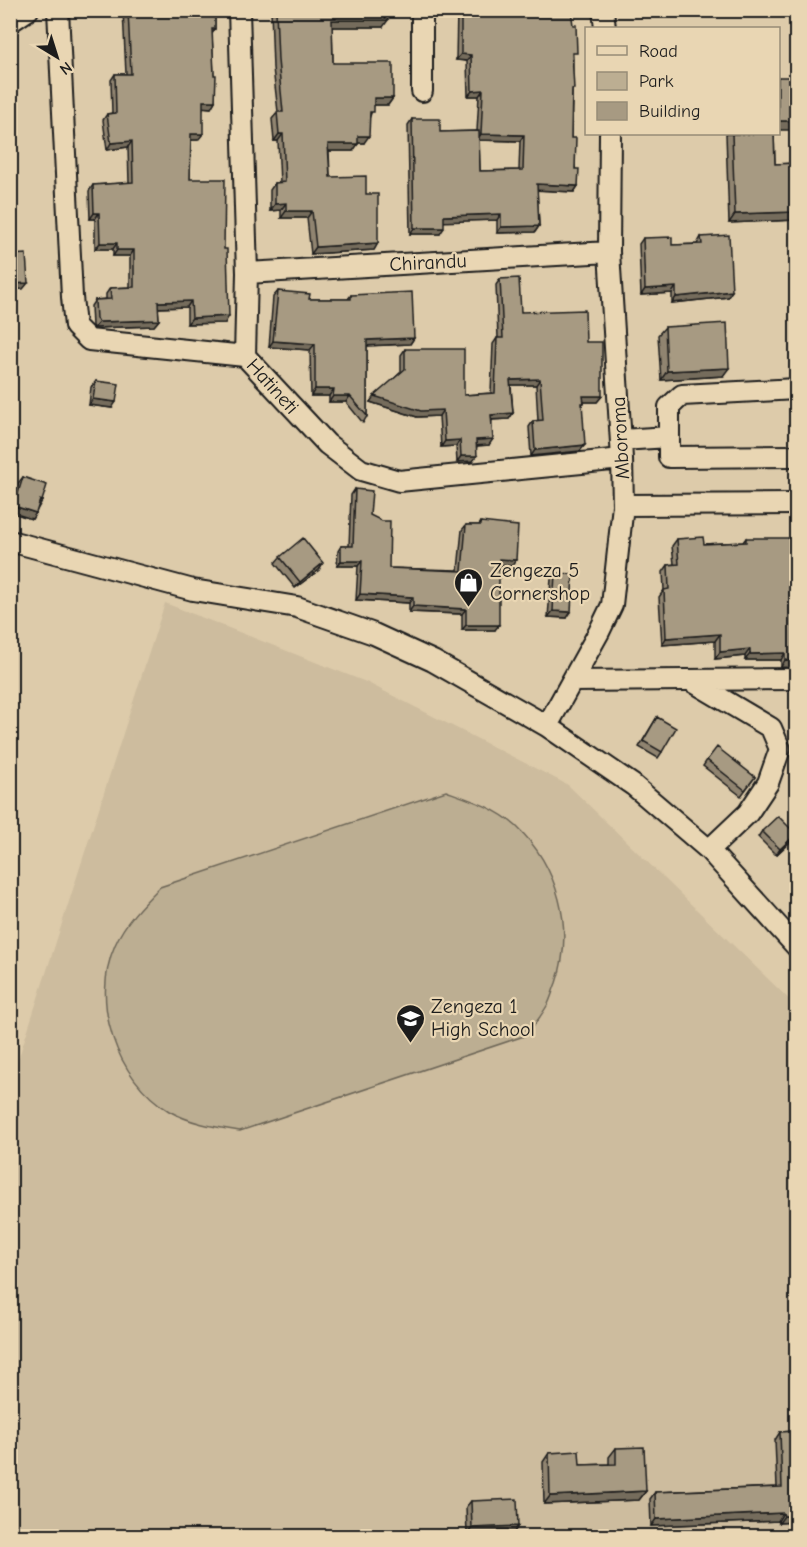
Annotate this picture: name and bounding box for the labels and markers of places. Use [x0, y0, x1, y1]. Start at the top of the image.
place label: Zengeza 5 Cornershop [490, 559, 590, 605]
shop icon: Zengeza 5 Cornershop [453, 566, 485, 608]
place label: Zengeza 1 High School [431, 995, 535, 1041]
school or university icon: Zengeza 1 High School [394, 1002, 426, 1044]

